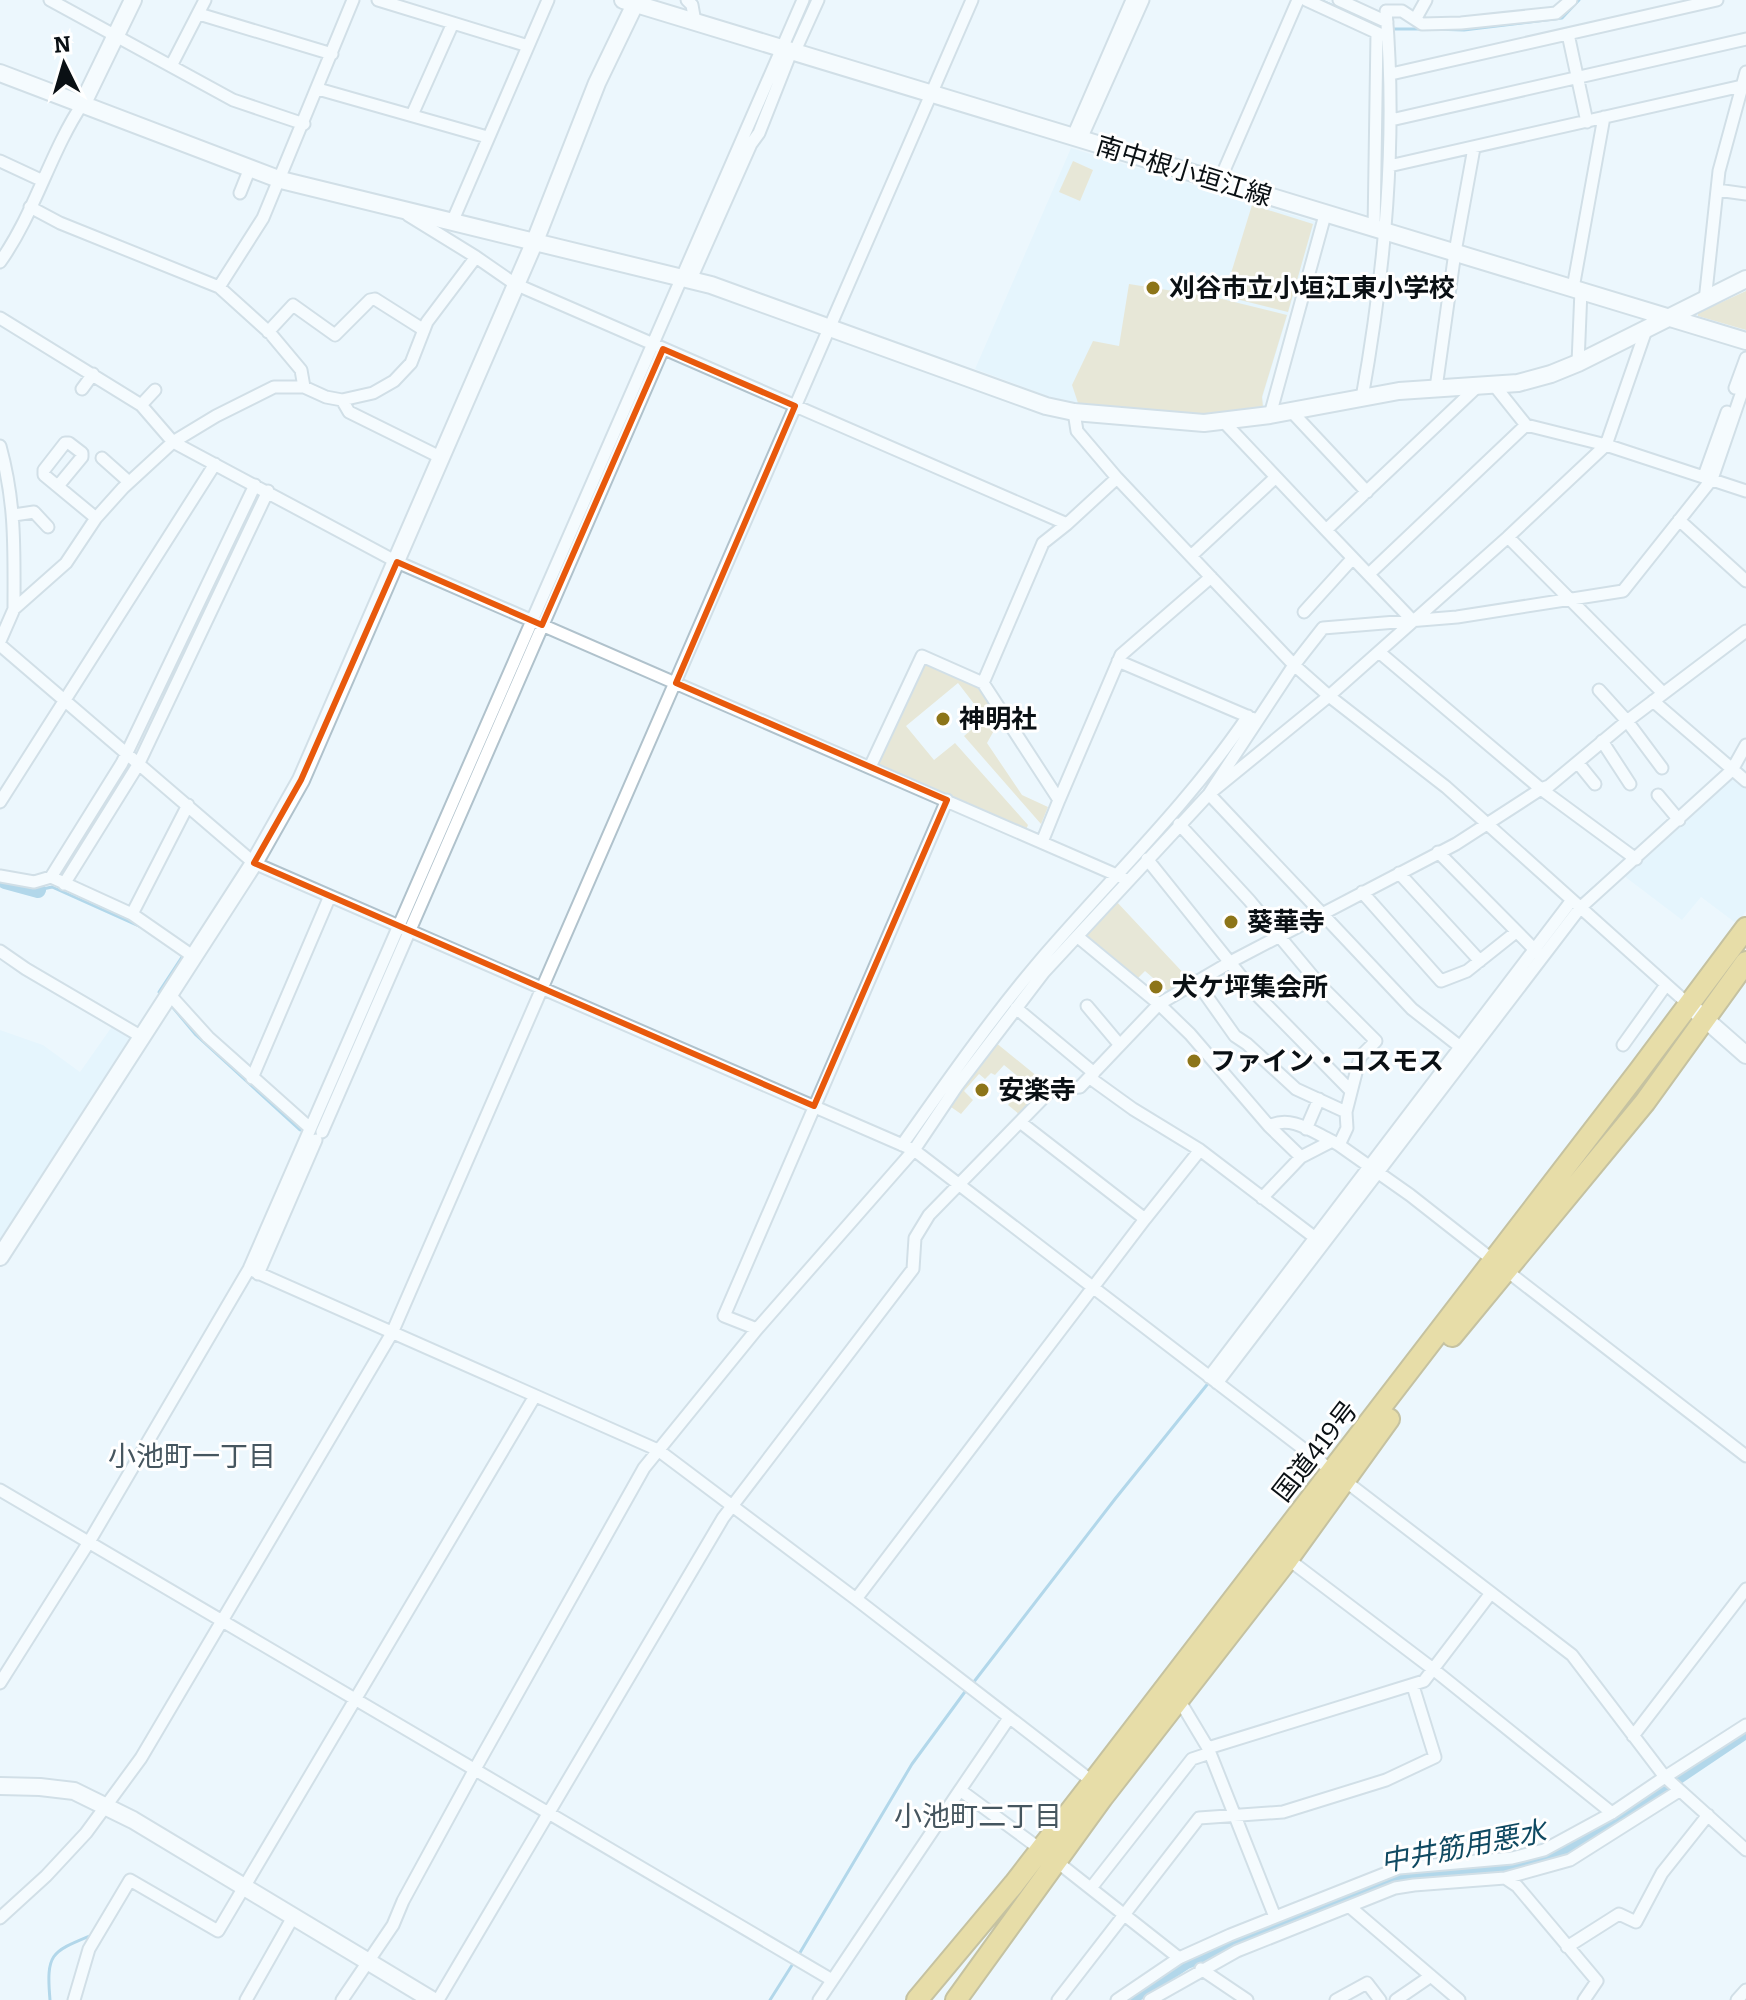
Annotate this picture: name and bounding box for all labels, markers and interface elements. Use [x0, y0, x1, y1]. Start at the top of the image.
north arrow [24, 24, 104, 104]
text: N [53, 30, 72, 59]
street label: 南中根小垣江線 [1092, 130, 1275, 213]
place label: 刈谷市立小垣江東小学校 [1169, 273, 1455, 304]
marker: 刈谷市立小垣江東小学校 [1144, 279, 1162, 297]
place label: 神明社 [959, 704, 1037, 735]
marker: 神明社 [934, 710, 952, 728]
place label: 葵華寺 [1247, 907, 1325, 938]
marker: 葵華寺 [1222, 913, 1240, 931]
place label: 犬ケ坪集会所 [1172, 972, 1328, 1003]
marker: 犬ケ坪集会所 [1147, 978, 1165, 996]
place label: ファイン・コスモス [1210, 1046, 1444, 1077]
marker: ファイン・コスモス [1185, 1052, 1203, 1070]
place label: 安楽寺 [998, 1075, 1076, 1106]
marker: 安楽寺 [973, 1081, 991, 1099]
street label: 国道419号 [1267, 1395, 1364, 1508]
district label: 小池町一丁目 [108, 1440, 276, 1473]
district label: 小池町二丁目 [894, 1800, 1062, 1833]
water label: 中井筋用悪水 [1377, 1814, 1552, 1879]

